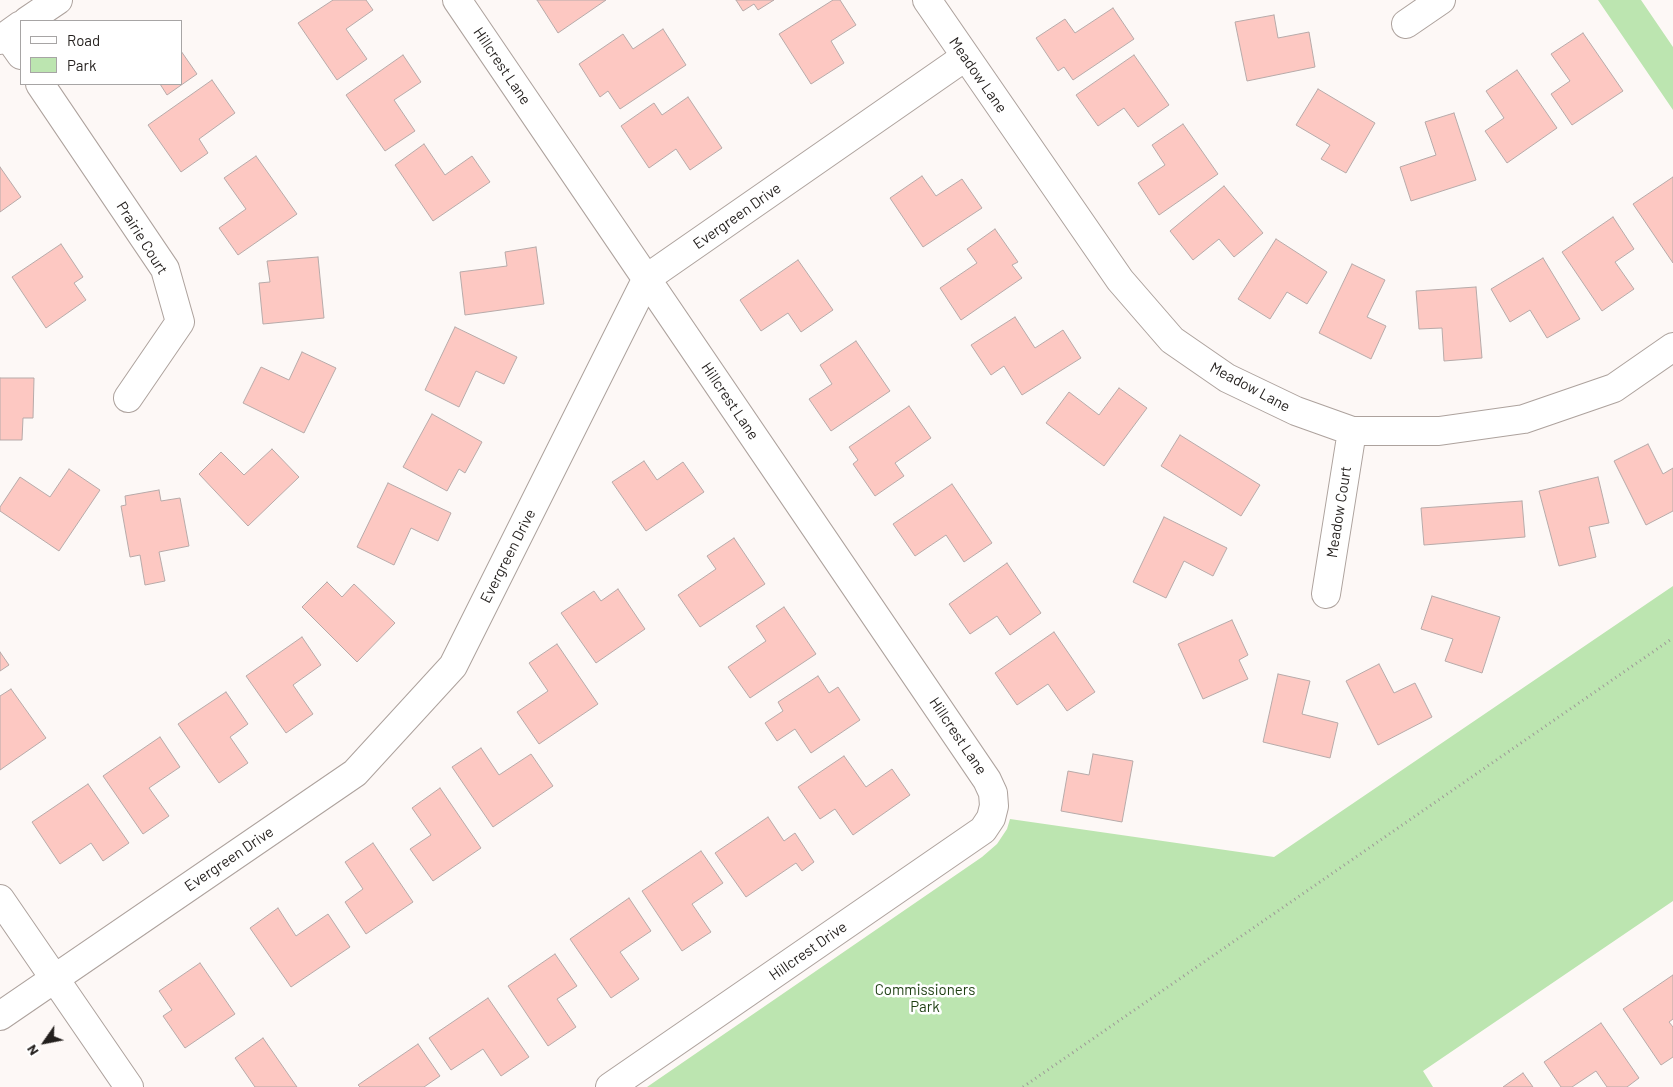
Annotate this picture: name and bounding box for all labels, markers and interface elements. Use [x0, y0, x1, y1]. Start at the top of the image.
legend [20, 20, 182, 85]
street label: Hillcrest Lane [470, 24, 534, 108]
text: Road [67, 31, 100, 49]
street label: Meadow Lane [945, 34, 1011, 116]
text: Park [67, 56, 96, 74]
street label: Evergreen Drive [690, 179, 784, 253]
street label: Prairie Court [113, 198, 171, 278]
street label: Meadow Lane [1207, 358, 1293, 416]
street label: Hillcrest Lane [698, 359, 762, 443]
street label: Meadow Court [1323, 465, 1355, 559]
street label: Evergreen Drive [477, 506, 539, 606]
street label: Hillcrest Lane [926, 694, 990, 778]
street label: Evergreen Drive [181, 823, 277, 895]
street label: Hillcrest Drive [766, 918, 850, 984]
park label: Commissioners Park [875, 981, 975, 1016]
north arrow [20, 1017, 70, 1067]
text: N [22, 1042, 42, 1059]

